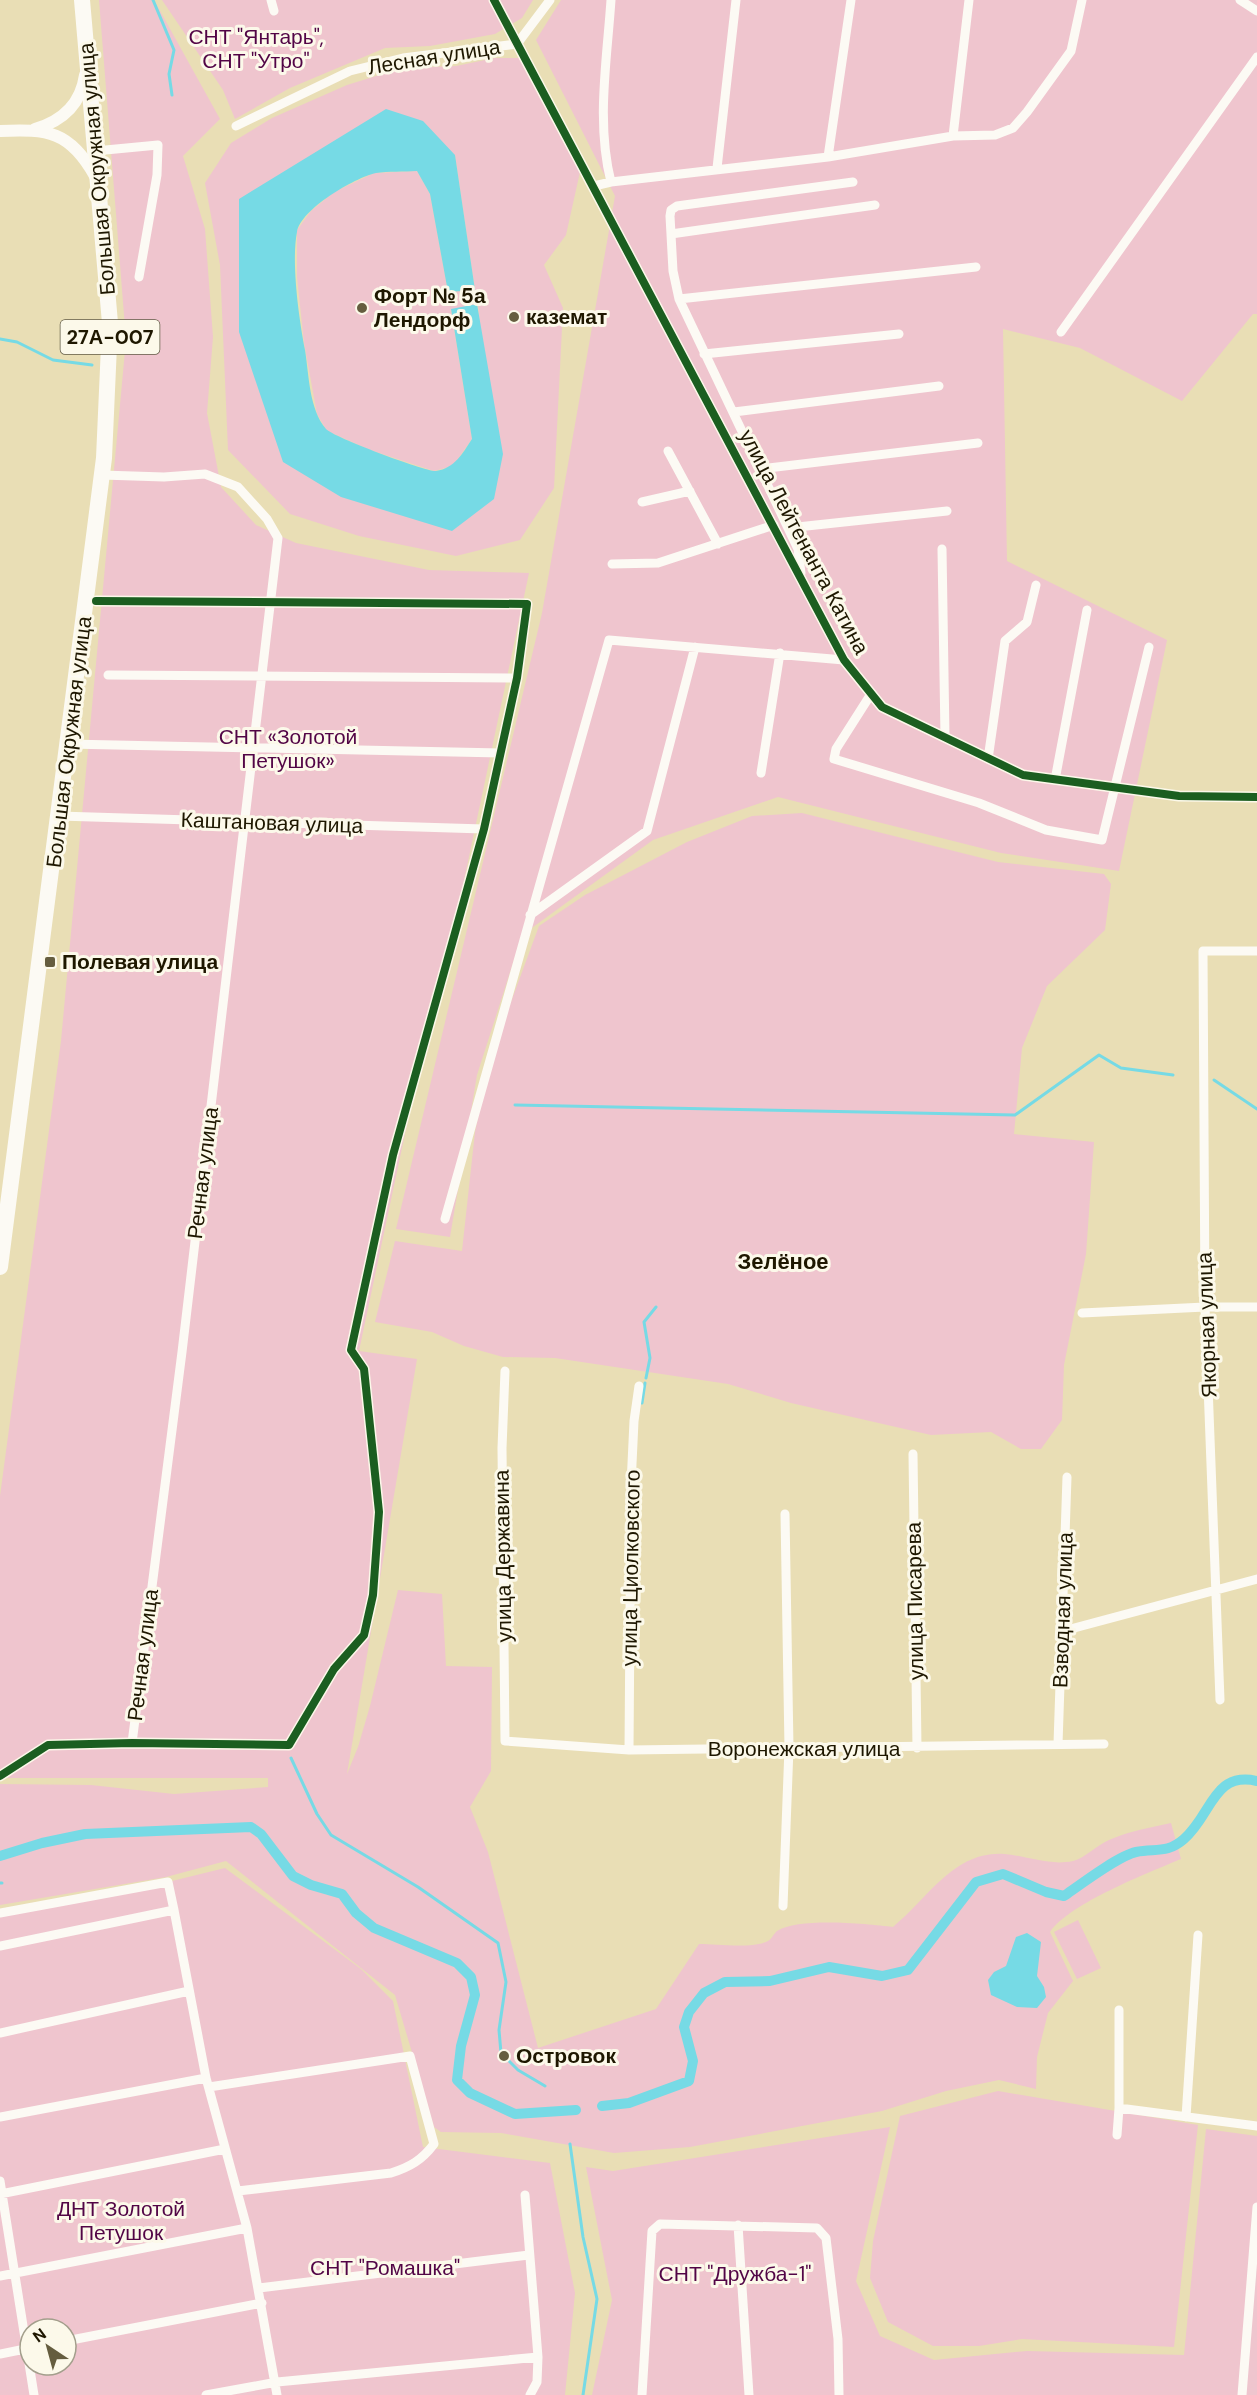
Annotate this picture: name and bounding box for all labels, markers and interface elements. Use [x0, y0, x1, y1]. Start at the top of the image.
park label: СНТ "Янтарь", СНТ "Утро" [188, 23, 324, 75]
street label: Лесная улица [366, 33, 503, 81]
street label: Большая Окружная улица [72, 41, 122, 296]
place label: Форт № 5а Лендорф [374, 282, 486, 334]
marker: Форт № 5а Лендорф [355, 301, 369, 315]
place label: каземат [526, 303, 607, 331]
marker: каземат [507, 310, 521, 324]
road number: 27А-007 [60, 320, 160, 354]
street label: улица Лейтенанта Катина [733, 425, 875, 660]
street label: Большая Окружная улица [40, 614, 98, 869]
park label: СНТ «Золотой Петушок» [219, 723, 357, 775]
street label: Каштановая улица [180, 806, 364, 840]
place label: Полевая улица [62, 948, 218, 976]
marker: Полевая улица [43, 955, 57, 969]
street label: Речная улица [181, 1105, 225, 1241]
district label: Зелёное [737, 1247, 829, 1276]
street label: Якорная улица [1190, 1251, 1224, 1398]
street label: улица Державина [487, 1469, 519, 1643]
street label: улица Циолковского [615, 1469, 647, 1667]
street label: улица Писарева [900, 1521, 930, 1680]
street label: Взводная улица [1046, 1531, 1080, 1688]
street label: Речная улица [121, 1587, 165, 1723]
street label: Воронежская улица [708, 1735, 901, 1763]
place label: Островок [516, 2042, 616, 2070]
marker: Островок [497, 2049, 511, 2063]
park label: ДНТ Золотой Петушок [57, 2195, 185, 2247]
park label: СНТ "Ромашка" [310, 2254, 460, 2282]
park label: СНТ "Дружба-1" [659, 2260, 811, 2288]
north arrow [18, 2317, 78, 2377]
text: N [29, 2323, 50, 2347]

